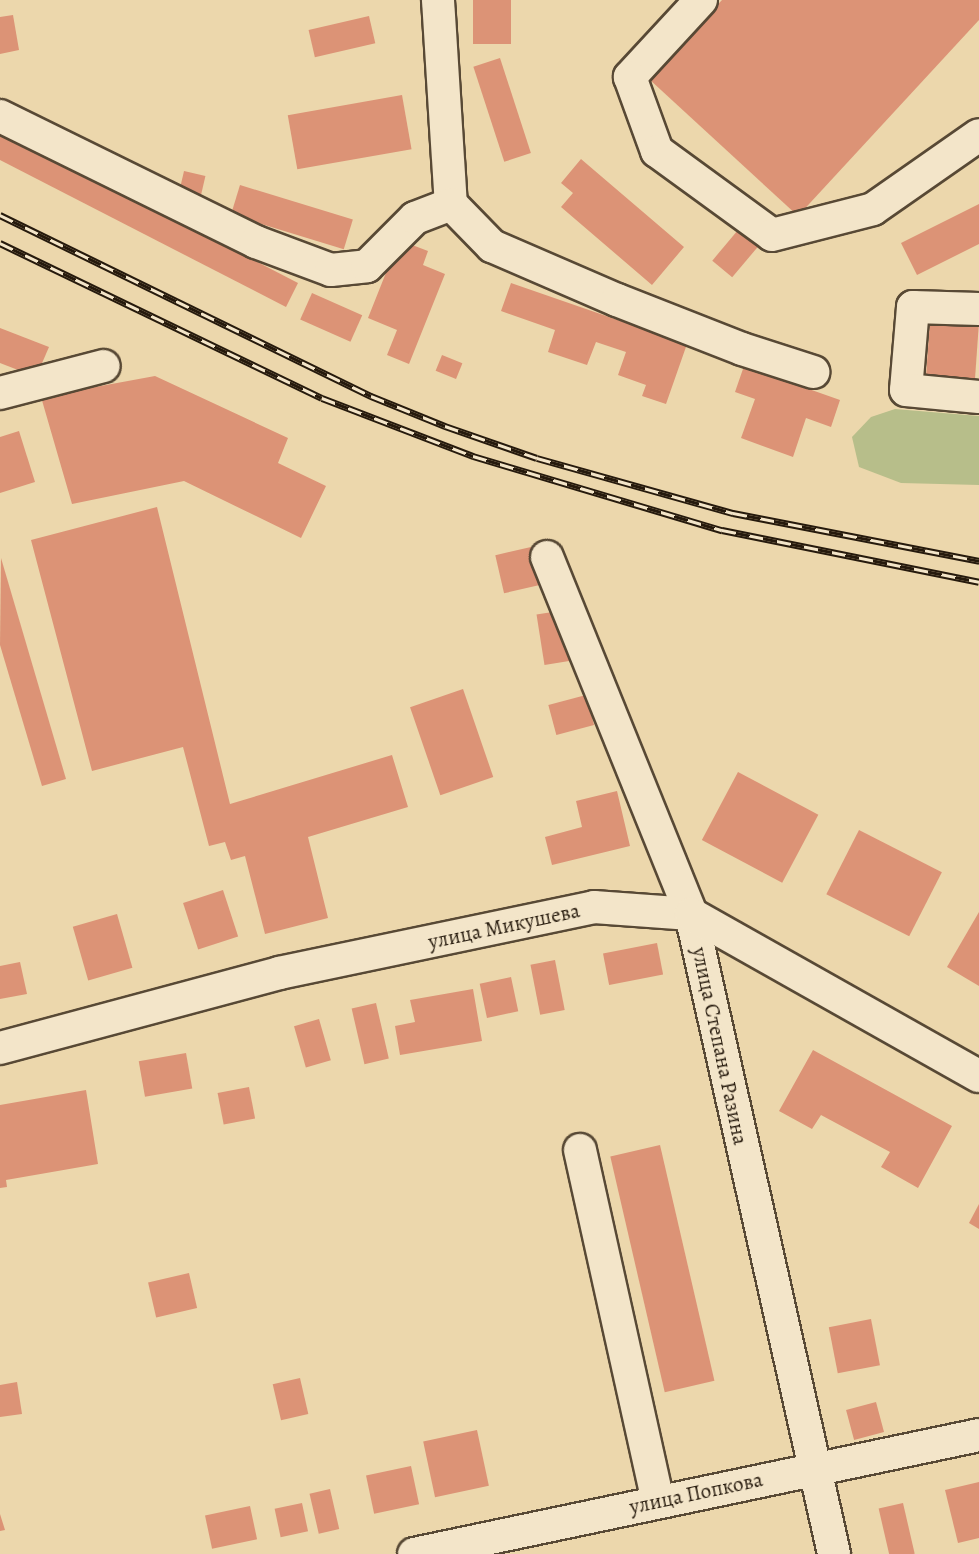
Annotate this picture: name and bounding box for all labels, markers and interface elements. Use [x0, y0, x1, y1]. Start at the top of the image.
street label: улица Микушева [426, 898, 582, 954]
street label: улица Степана Разина [687, 945, 753, 1147]
street label: улица Попкова [627, 1467, 765, 1519]

